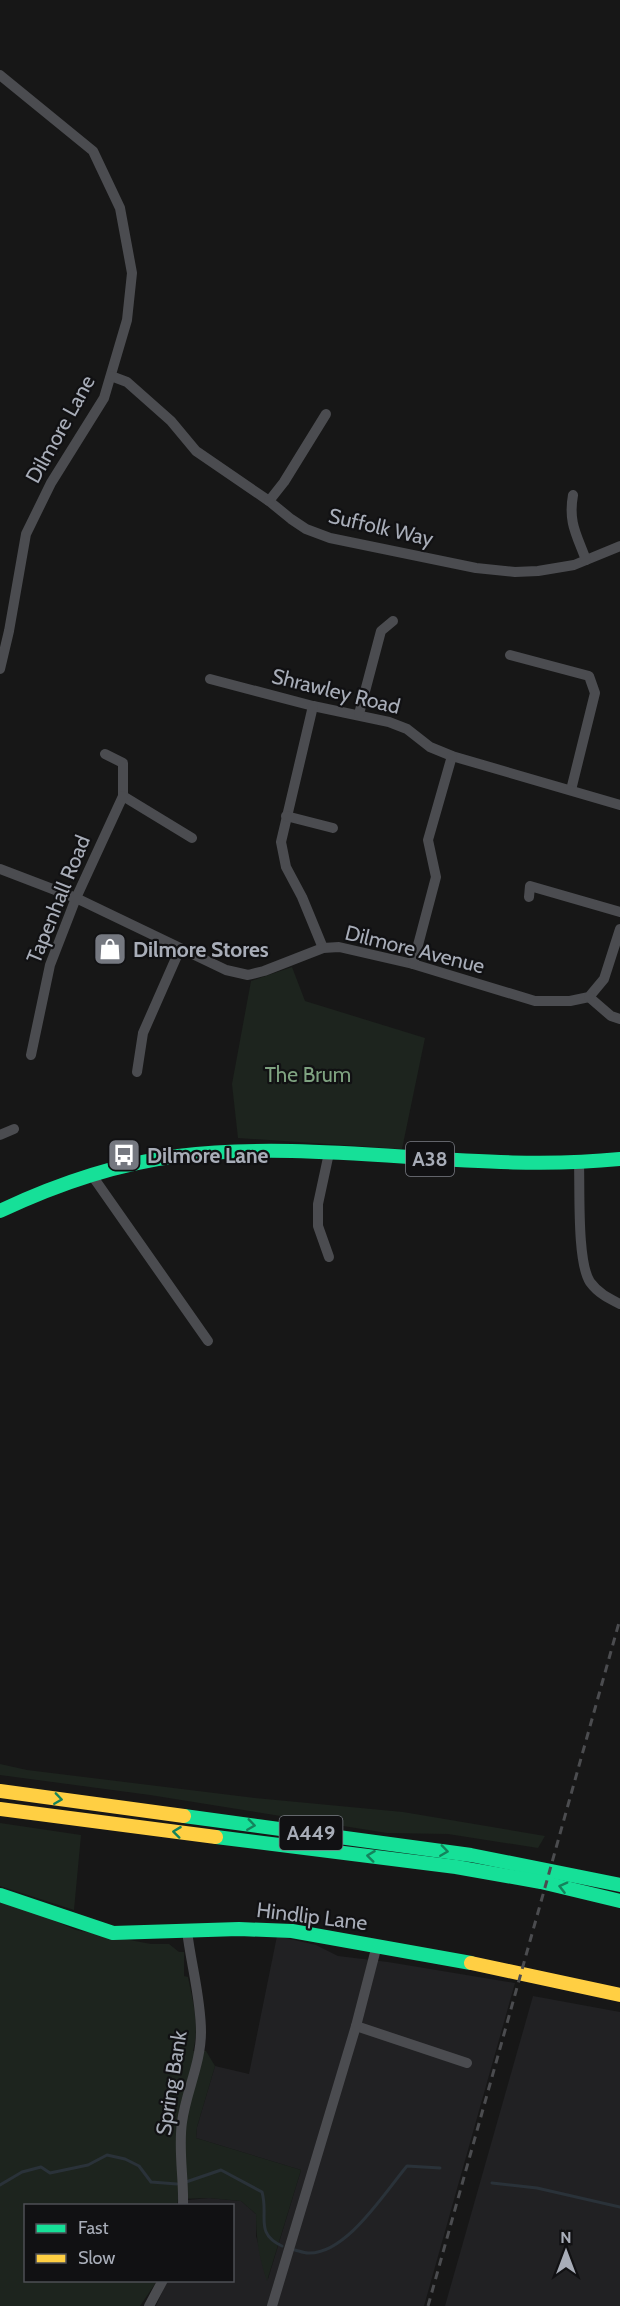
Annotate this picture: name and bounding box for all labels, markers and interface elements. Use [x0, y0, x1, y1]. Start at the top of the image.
street label: Dilmore Lane [20, 371, 100, 487]
street label: Suffolk Way [326, 503, 436, 551]
street label: Shrawley Road [269, 663, 403, 719]
street label: Tapenhall Road [21, 831, 95, 967]
street label: Dilmore Avenue [343, 920, 488, 978]
shop icon: Dilmore Stores [92, 931, 128, 967]
place label: Dilmore Stores [133, 937, 269, 962]
park label: The Brum [265, 1062, 351, 1087]
bus stop icon: Dilmore Lane [106, 1137, 142, 1173]
road number: A38 [406, 1142, 454, 1176]
place label: Dilmore Lane [147, 1143, 269, 1168]
one-way arrow [53, 1792, 63, 1804]
road number: A449 [280, 1816, 342, 1850]
one-way arrow [247, 1818, 256, 1830]
one-way arrow [173, 1826, 182, 1838]
one-way arrow [440, 1845, 449, 1857]
one-way arrow [366, 1851, 375, 1863]
one-way arrow [558, 1882, 568, 1895]
street label: Hindlip Lane [255, 1897, 369, 1935]
street label: Spring Bank [150, 2028, 192, 2137]
legend [24, 2204, 234, 2282]
text: Fast [78, 2217, 109, 2239]
north arrow [536, 2222, 596, 2282]
text: N [560, 2228, 572, 2247]
text: Slow [78, 2247, 115, 2269]

